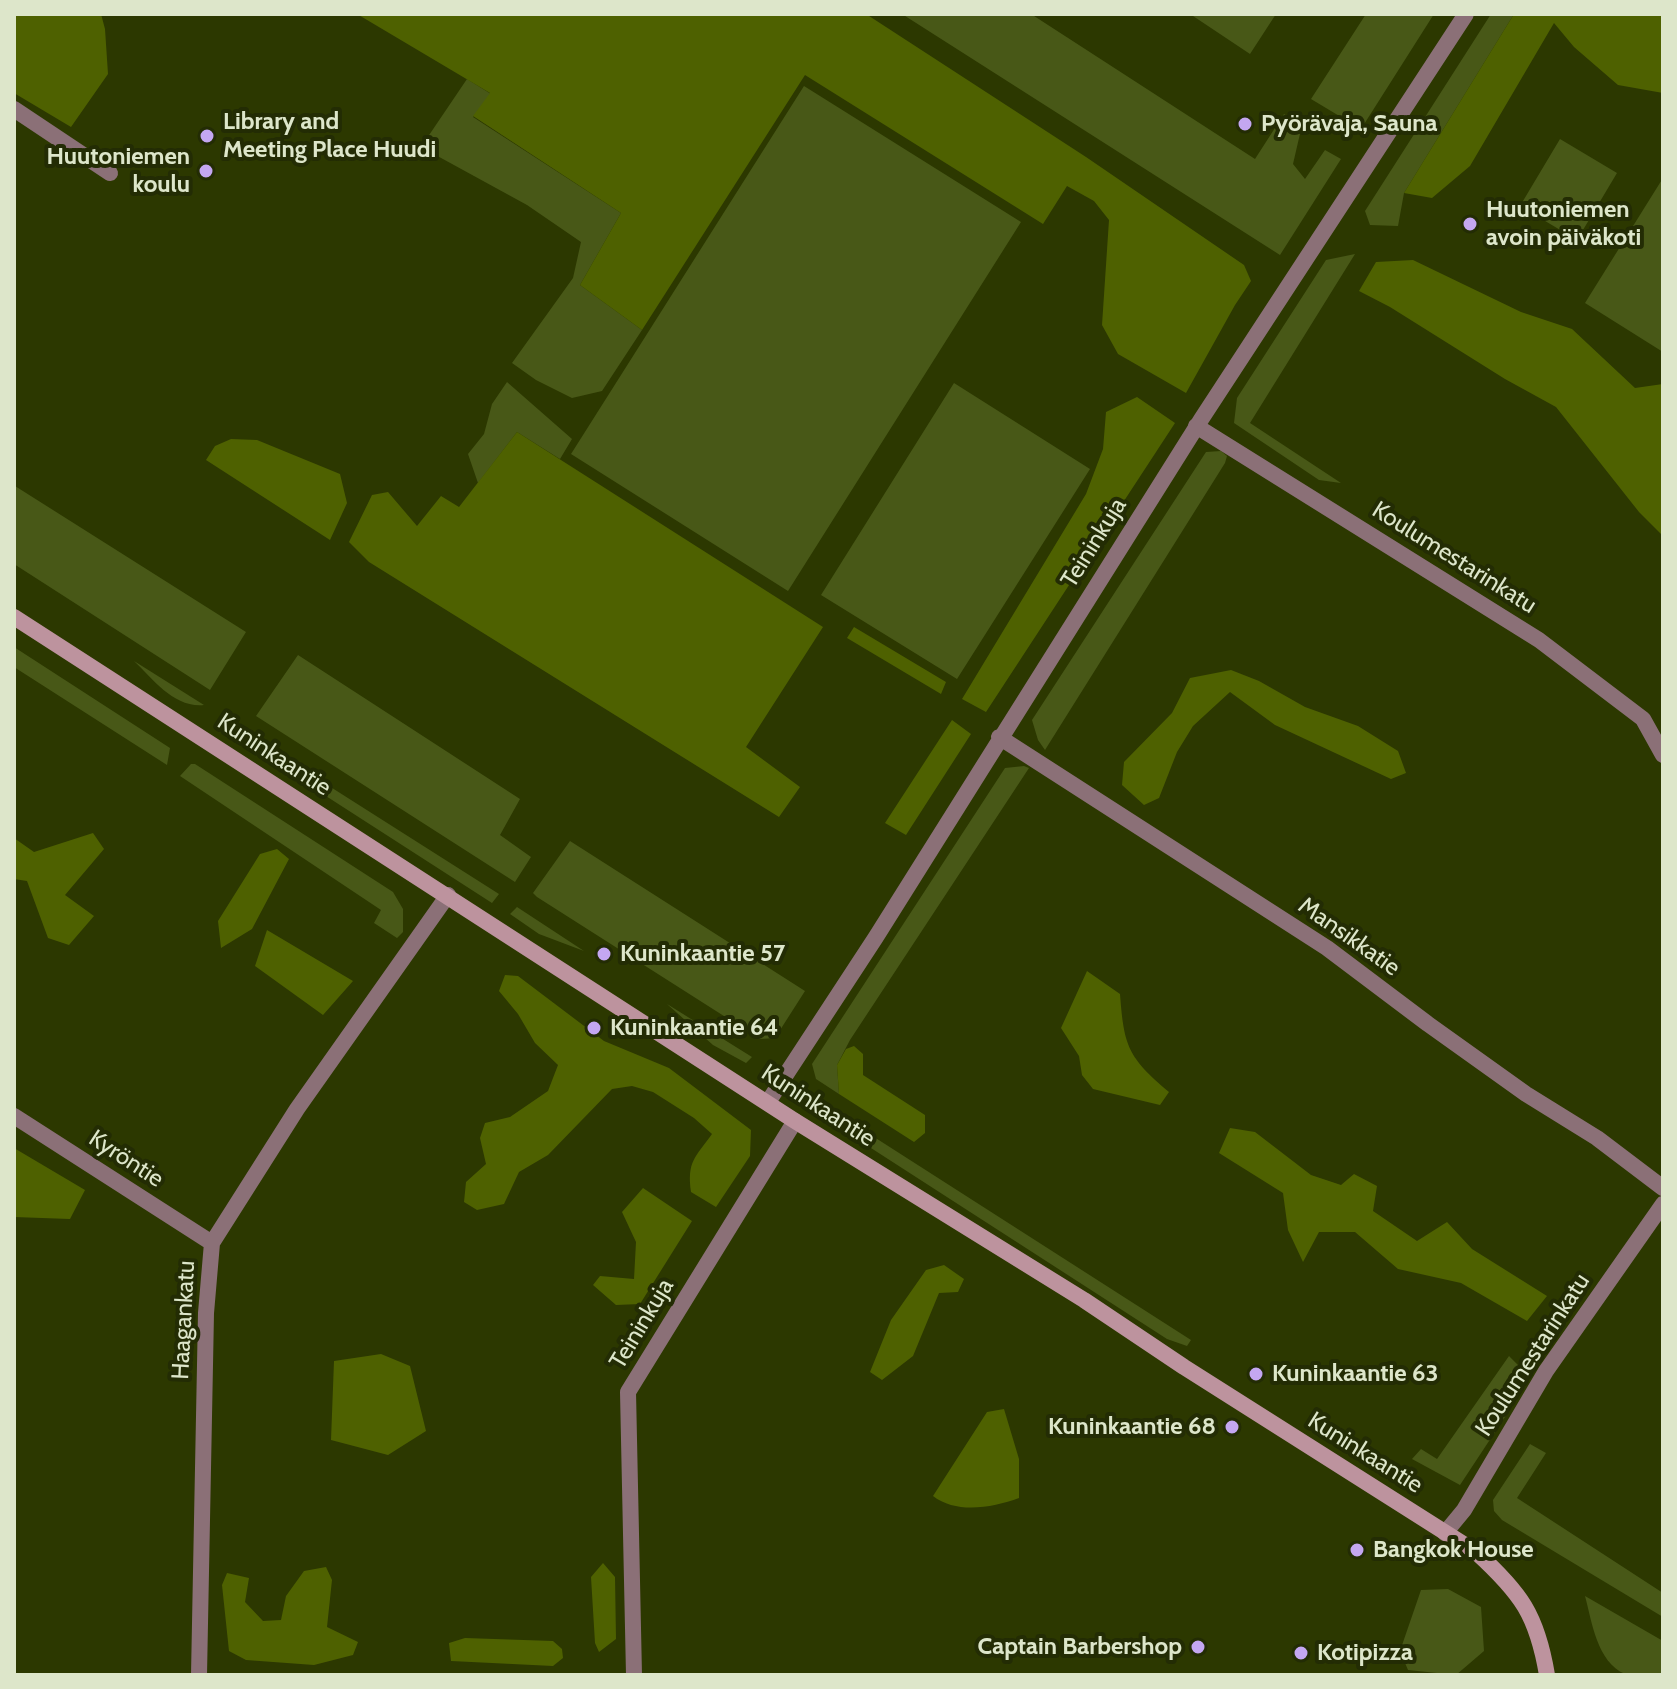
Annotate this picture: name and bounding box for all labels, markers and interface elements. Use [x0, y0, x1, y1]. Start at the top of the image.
place label: Library and Meeting Place Huudi [223, 108, 436, 164]
place label: Pyörävaja, Sauna [1261, 110, 1438, 138]
marker: Pyörävaja, Sauna [1236, 115, 1254, 133]
marker: Library and Meeting Place Huudi [198, 127, 216, 145]
place label: Huutoniemen koulu [47, 143, 190, 199]
marker: Huutoniemen koulu [197, 162, 215, 180]
place label: Huutoniemen avoin päiväkoti [1486, 196, 1641, 252]
marker: Huutoniemen avoin päiväkoti [1461, 215, 1479, 233]
street label: Teininkuja [1055, 493, 1133, 593]
street label: Koulumestarinkatu [1367, 496, 1541, 620]
street label: Kuninkaantie [212, 708, 336, 802]
street label: Mansikkatie [1293, 892, 1405, 982]
place label: Kuninkaantie 57 [620, 940, 785, 968]
marker: Kuninkaantie 57 [595, 945, 613, 963]
place label: Kuninkaantie 64 [610, 1014, 779, 1042]
marker: Kuninkaantie 64 [585, 1019, 603, 1037]
street label: Kuninkaantie [756, 1059, 880, 1153]
street label: Kyröntie [83, 1124, 169, 1194]
street label: Haagankatu [167, 1260, 201, 1380]
street label: Koulumestarinkatu [1470, 1268, 1596, 1442]
street label: Teininkuja [604, 1274, 680, 1374]
place label: Kuninkaantie 63 [1272, 1360, 1439, 1388]
marker: Kuninkaantie 63 [1247, 1365, 1265, 1383]
street label: Kuninkaantie [1302, 1406, 1428, 1500]
place label: Kuninkaantie 68 [1048, 1413, 1216, 1441]
marker: Kuninkaantie 68 [1223, 1418, 1241, 1436]
place label: Bangkok House [1373, 1536, 1534, 1564]
marker: Bangkok House [1348, 1541, 1366, 1559]
place label: Captain Barbershop [978, 1633, 1182, 1661]
marker: Captain Barbershop [1189, 1638, 1207, 1656]
place label: Kotipizza [1317, 1639, 1413, 1667]
marker: Kotipizza [1292, 1644, 1310, 1662]

